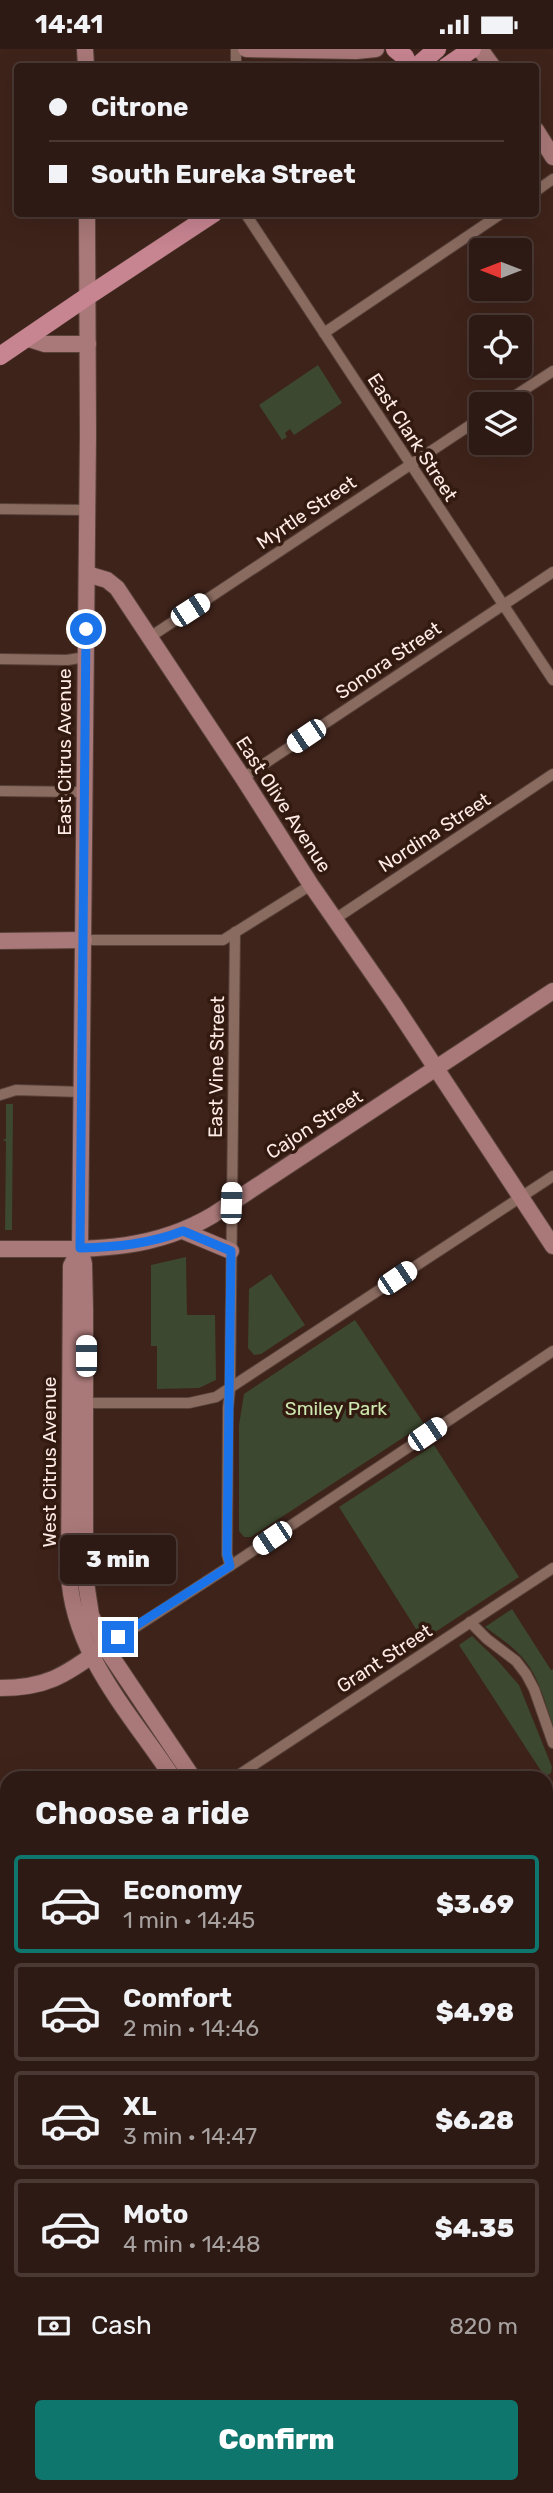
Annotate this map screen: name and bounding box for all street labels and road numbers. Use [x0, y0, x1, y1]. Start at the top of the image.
street label: East Clark Street [363, 369, 463, 506]
street label: Myrtle Street [252, 470, 361, 554]
street label: Sonora Street [331, 616, 446, 704]
street label: East Citrus Avenue [53, 668, 76, 836]
street label: East Olive Avenue [231, 732, 336, 877]
street label: Nordina Street [374, 787, 495, 877]
street label: East Vine Street [204, 995, 229, 1138]
street label: Cajon Street [262, 1084, 367, 1164]
street label: West Citrus Avenue [38, 1377, 61, 1547]
street label: Grant Street [332, 1619, 437, 1698]

